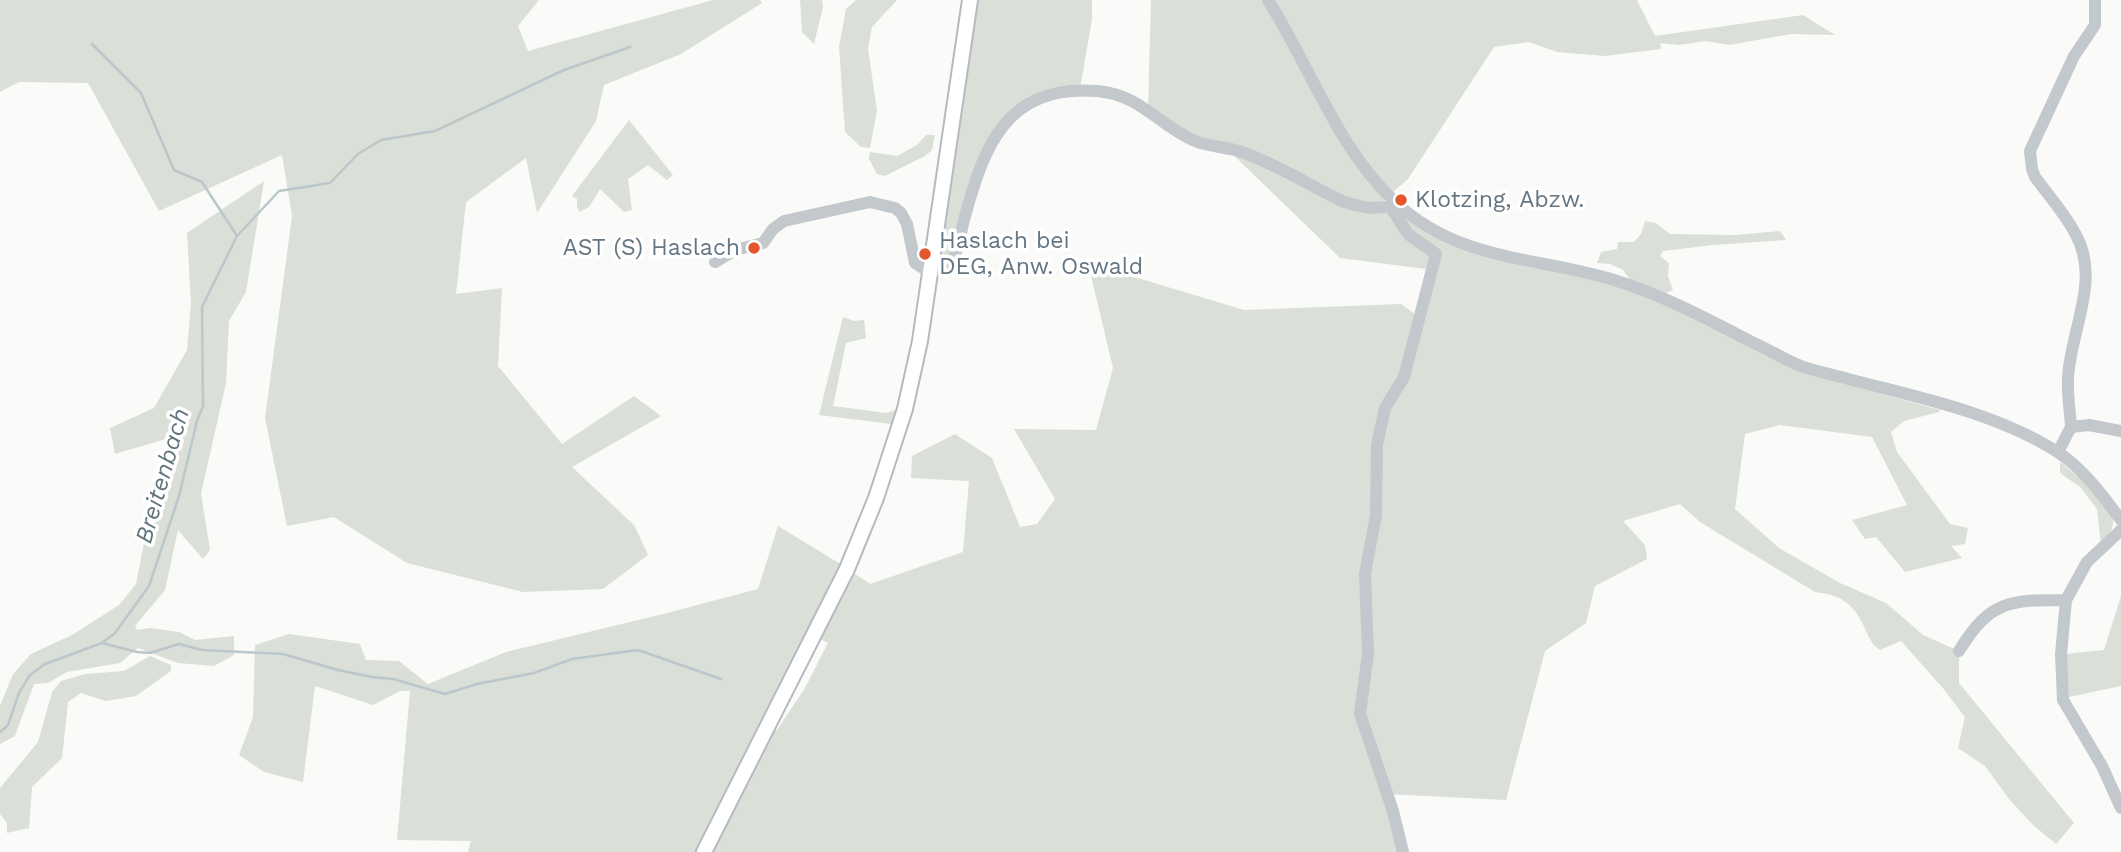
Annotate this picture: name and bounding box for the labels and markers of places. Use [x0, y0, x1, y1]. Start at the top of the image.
place label: Klotzing, Abzw. [1415, 186, 1584, 214]
marker: Klotzing, Abzw. [1393, 192, 1409, 208]
place label: Haslach bei DEG, Anw. Oswald [939, 227, 1143, 281]
place label: AST (S) Haslach [563, 234, 740, 262]
marker: AST (S) Haslach [746, 240, 762, 256]
marker: Haslach bei DEG, Anw. Oswald [917, 246, 933, 262]

